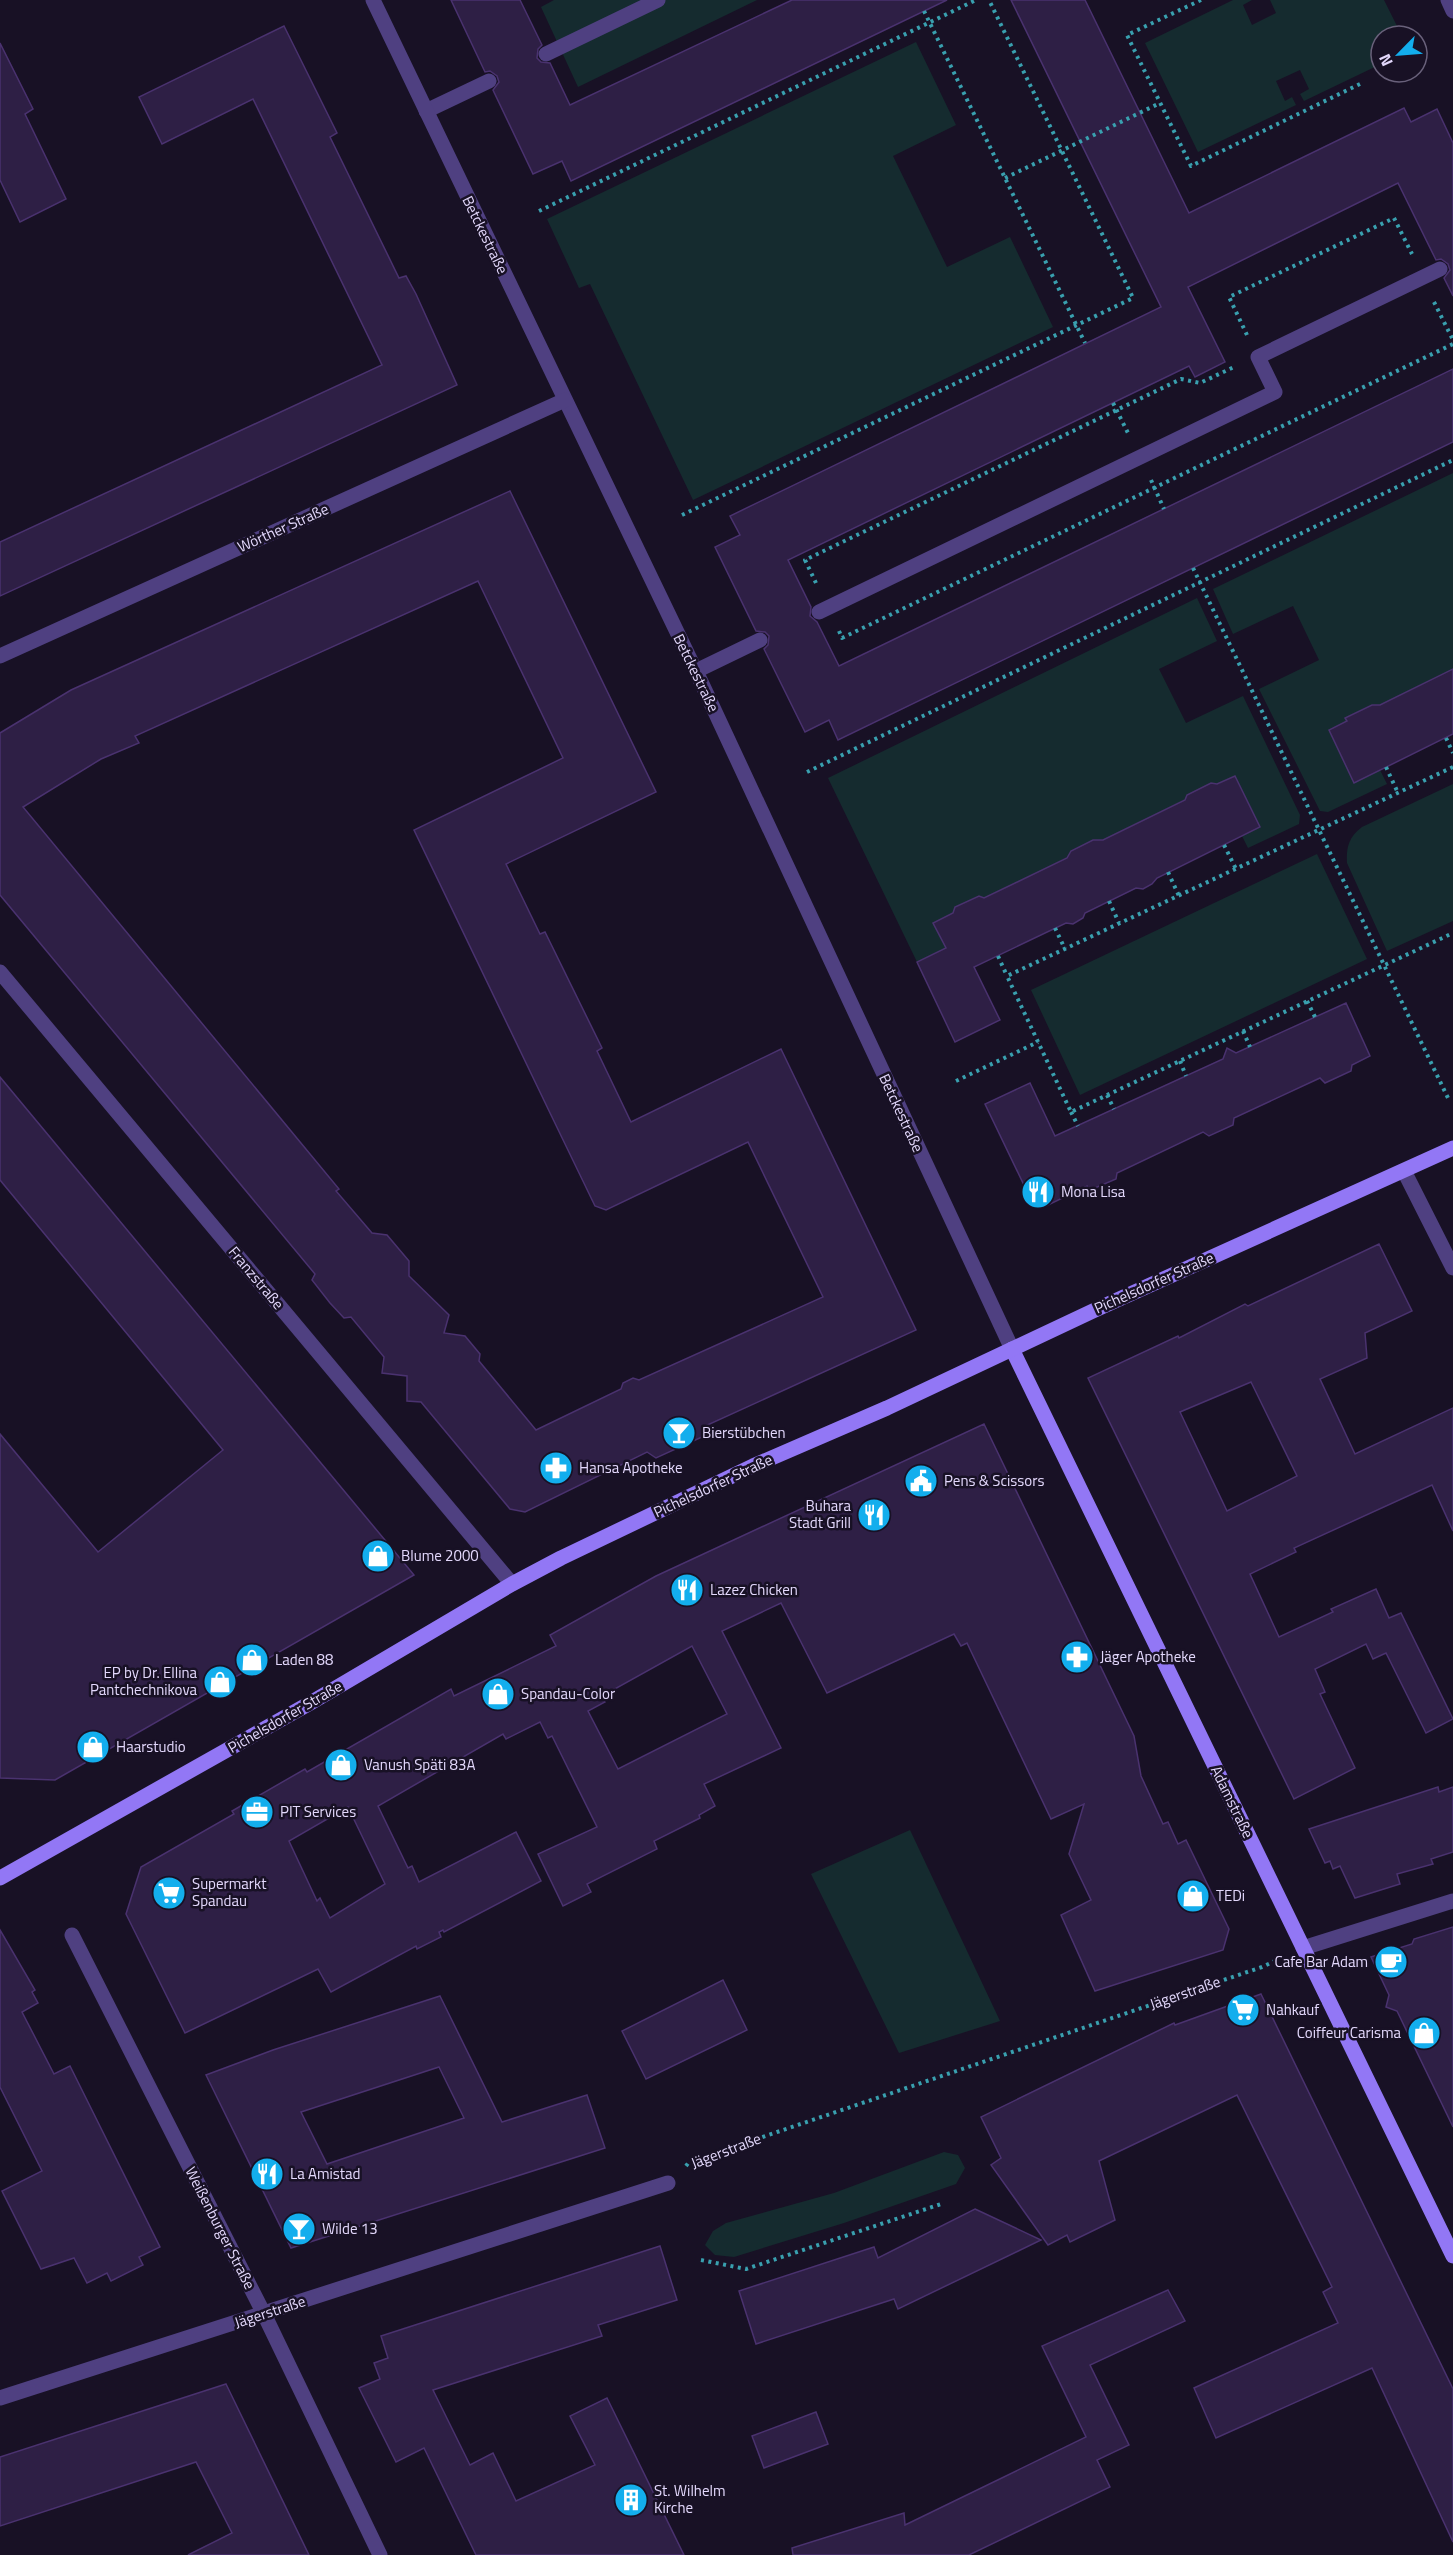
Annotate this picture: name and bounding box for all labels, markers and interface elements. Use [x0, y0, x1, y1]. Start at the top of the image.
north arrow [1369, 24, 1429, 84]
text: N [1372, 50, 1399, 70]
street label: Betckestraße [457, 192, 514, 278]
street label: Wörther Straße [234, 497, 332, 558]
street label: Betckestraße [668, 630, 725, 716]
street label: Betckestraße [873, 1070, 930, 1156]
restaurant icon: Mona Lisa [1020, 1174, 1056, 1210]
place label: Mona Lisa [1061, 1180, 1126, 1203]
street label: Franzstraße [223, 1241, 290, 1314]
street label: Pichelsdorfer Straße [1090, 1246, 1217, 1319]
bar icon: Bierstübchen [661, 1415, 697, 1451]
place label: Bierstübchen [702, 1421, 786, 1444]
street label: Pichelsdorfer Straße [650, 1448, 776, 1523]
pharmacy icon: Hansa Apotheke [538, 1450, 574, 1486]
place label: Hansa Apotheke [579, 1456, 683, 1479]
public building icon: Pens & Scissors [903, 1463, 939, 1499]
place label: Pens & Scissors [944, 1469, 1044, 1492]
place label: Buhara Stadt Grill [789, 1494, 851, 1534]
restaurant icon: Buhara Stadt Grill [856, 1497, 892, 1533]
shop icon: Blume 2000 [360, 1538, 396, 1574]
place label: Blume 2000 [401, 1544, 479, 1567]
restaurant icon: Lazez Chicken [669, 1572, 705, 1608]
place label: Lazez Chicken [710, 1578, 798, 1601]
pharmacy icon: Jäger Apotheke [1059, 1639, 1095, 1675]
shop icon: Laden 88 [234, 1642, 270, 1678]
place label: Jäger Apotheke [1100, 1645, 1196, 1668]
place label: Laden 88 [275, 1648, 333, 1671]
place label: EP by Dr. Ellina Pantchechnikova [90, 1661, 197, 1701]
shop icon: EP by Dr. Ellina Pantchechnikova [202, 1664, 238, 1700]
street label: Pichelsdorfer Straße [223, 1674, 346, 1759]
shop icon: Spandau-Color [480, 1676, 516, 1712]
place label: Spandau-Color [521, 1682, 615, 1705]
shop icon: Haarstudio [75, 1729, 111, 1765]
place label: Haarstudio [116, 1735, 186, 1758]
shop icon: Vanush Späti 83A [323, 1747, 359, 1783]
place label: Vanush Späti 83A [364, 1753, 475, 1776]
street label: Adamstraße [1205, 1762, 1260, 1842]
office icon: PIT Services [239, 1794, 275, 1830]
place label: PIT Services [280, 1800, 356, 1823]
place label: Supermarkt Spandau [192, 1872, 267, 1912]
supermarket icon: Supermarkt Spandau [151, 1875, 187, 1911]
shop icon: TEDi [1175, 1878, 1211, 1914]
place label: TEDi [1216, 1884, 1245, 1907]
cafe icon: Cafe Bar Adam [1373, 1944, 1409, 1980]
place label: Cafe Bar Adam [1275, 1950, 1368, 1973]
street label: Jägerstraße [1146, 1970, 1223, 2015]
supermarket icon: Nahkauf [1225, 1992, 1261, 2028]
place label: Nahkauf [1266, 1998, 1319, 2021]
shop icon: Coiffeur Carisma [1406, 2015, 1442, 2051]
place label: Coiffeur Carisma [1297, 2021, 1401, 2044]
street label: Jägerstraße [687, 2127, 764, 2174]
restaurant icon: La Amistad [249, 2156, 285, 2192]
street label: Weißenburger Straße [180, 2162, 261, 2293]
place label: La Amistad [290, 2162, 360, 2185]
bar icon: Wilde 13 [281, 2211, 317, 2247]
place label: Wilde 13 [322, 2217, 378, 2240]
street label: Jägerstraße [231, 2289, 308, 2334]
place label: St. Wilhelm Kirche [654, 2479, 725, 2519]
building icon: St. Wilhelm Kirche [613, 2482, 649, 2518]

